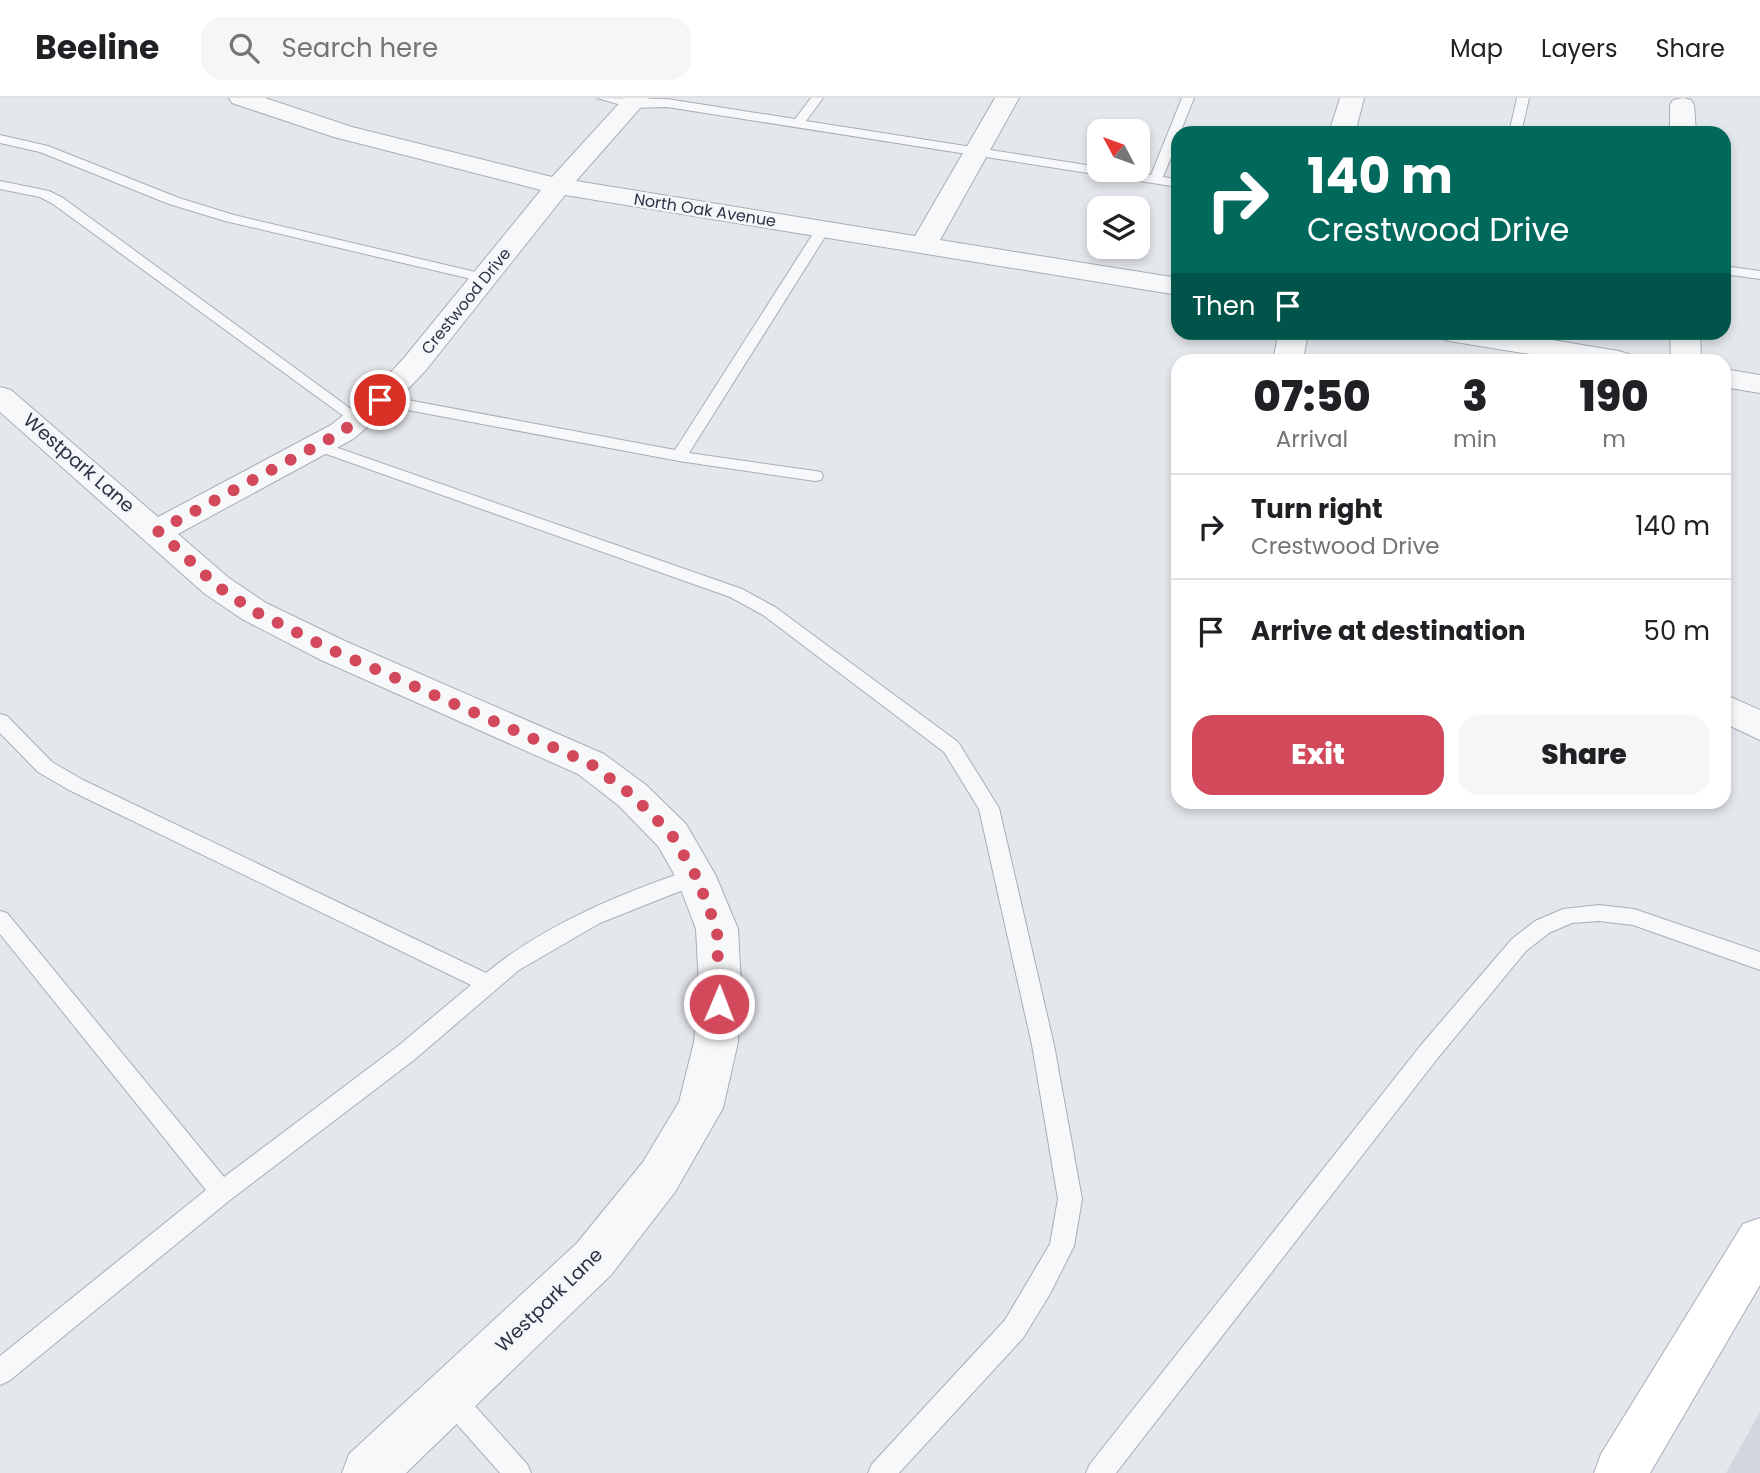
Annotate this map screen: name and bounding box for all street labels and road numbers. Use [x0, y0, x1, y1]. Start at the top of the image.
street label: North Oak Avenue [632, 187, 778, 233]
street label: Crestwood Drive [416, 243, 516, 359]
street label: Westpark Lane [17, 407, 141, 519]
street label: Westpark Lane [489, 1242, 609, 1358]

